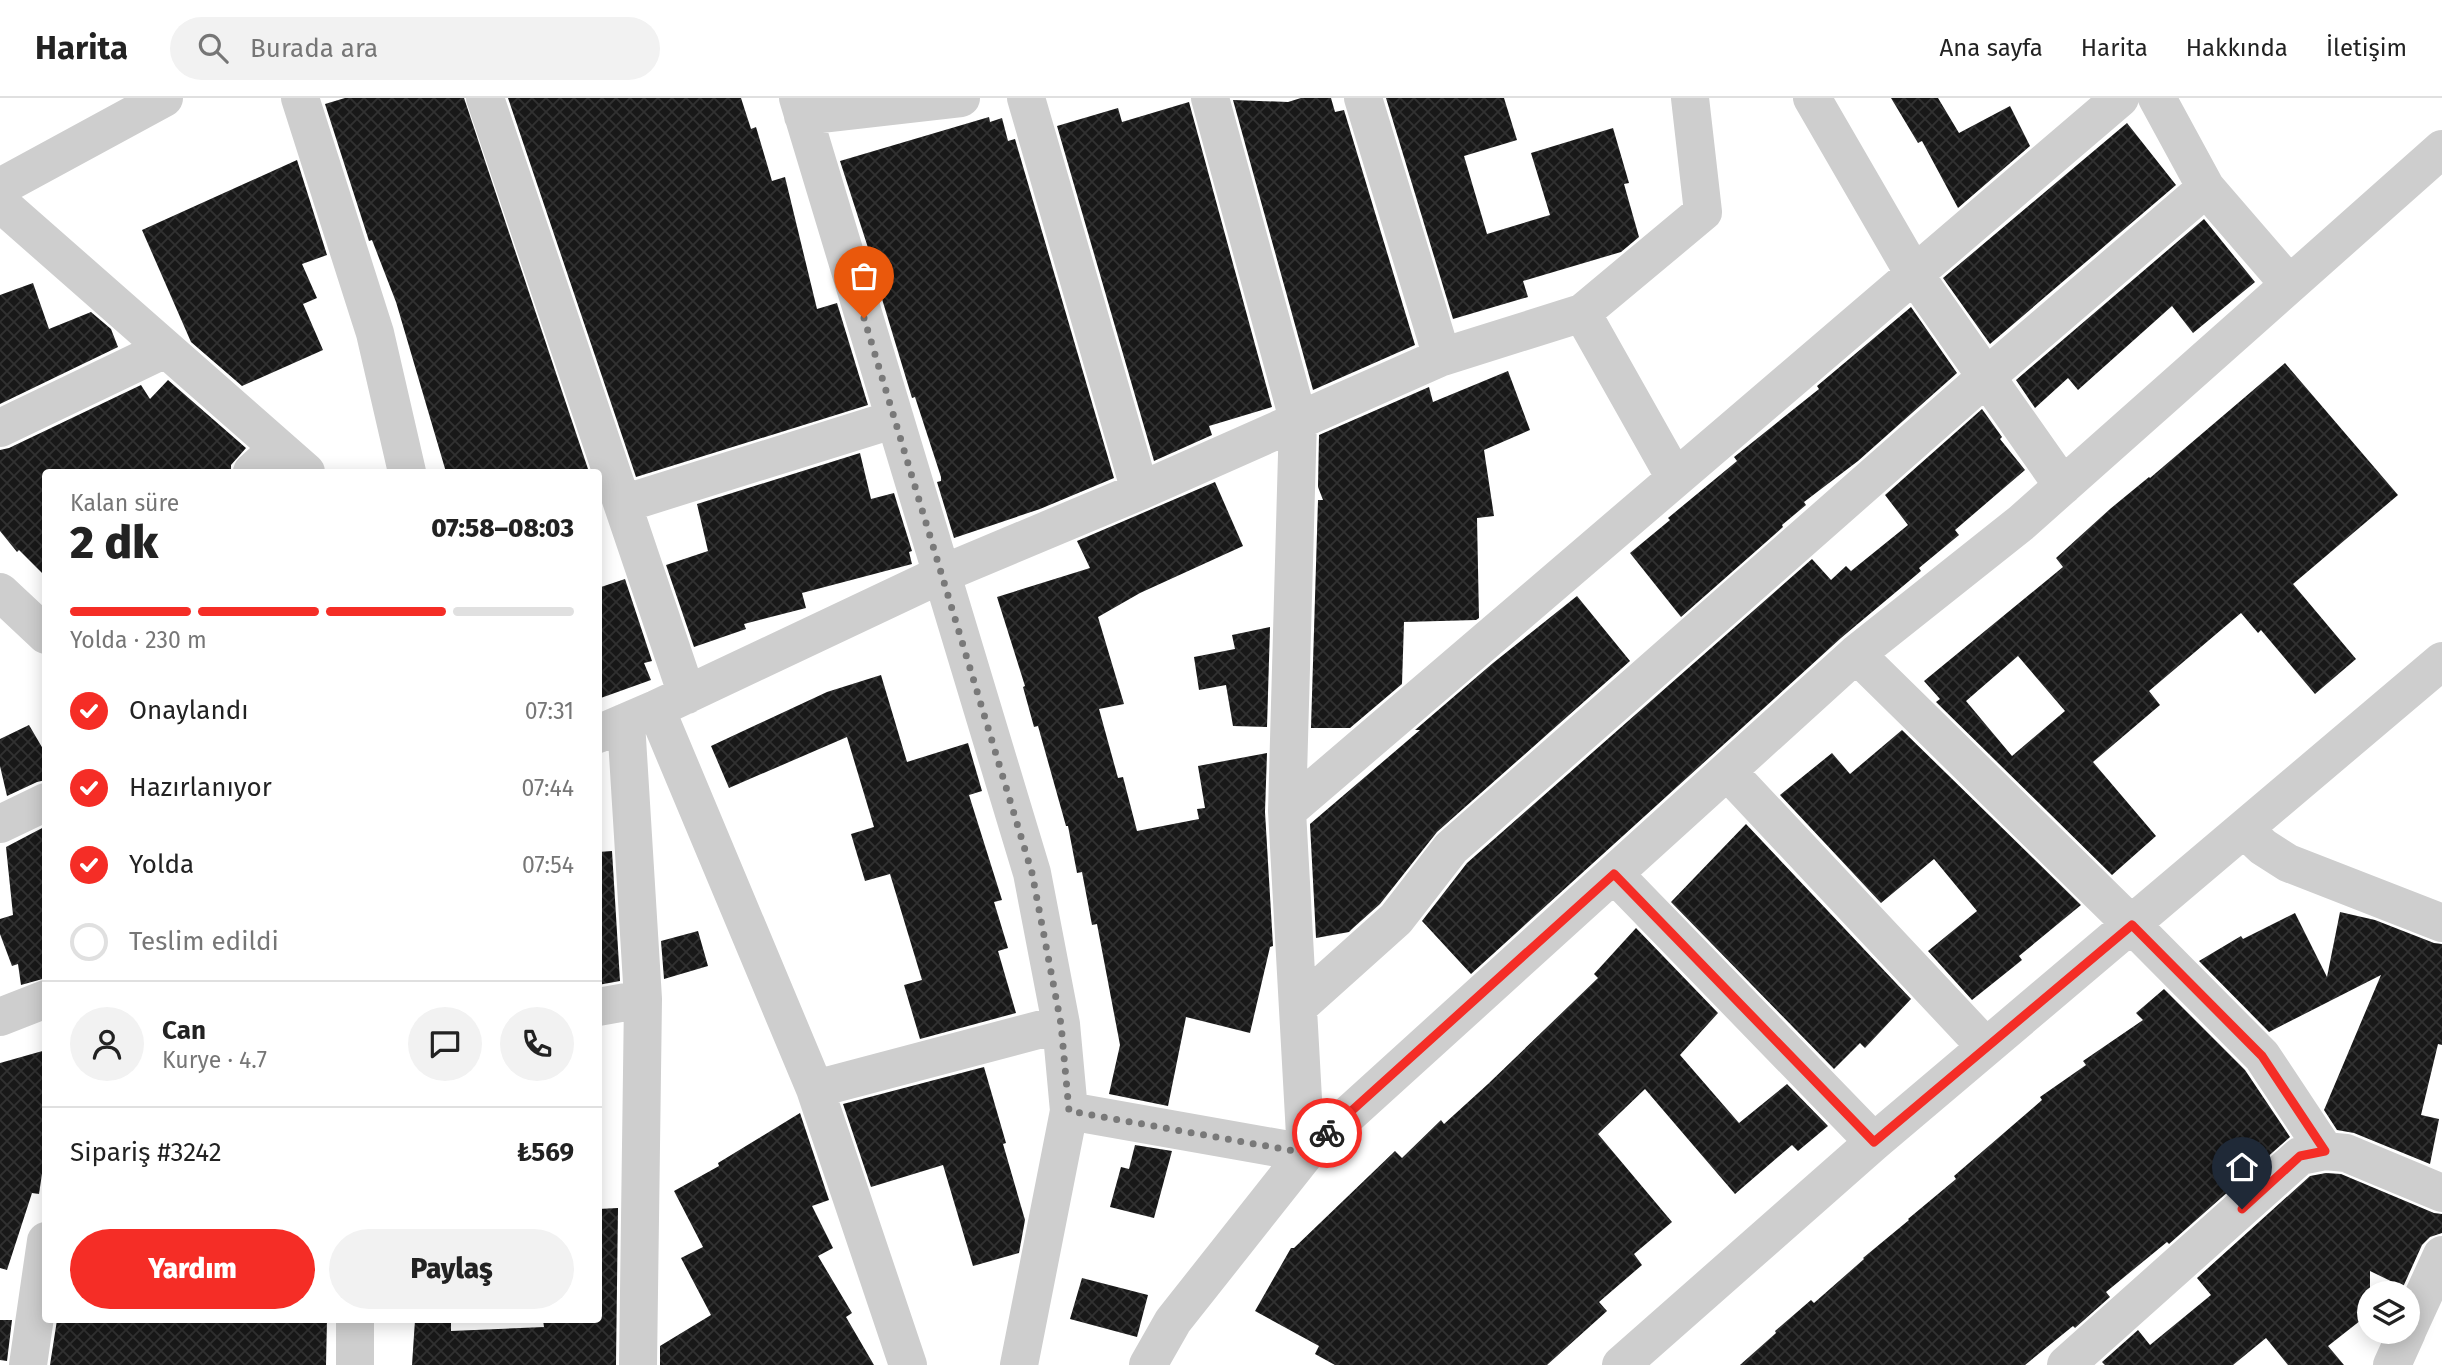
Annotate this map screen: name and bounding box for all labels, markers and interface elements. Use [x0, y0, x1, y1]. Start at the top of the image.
search box [170, 17, 660, 80]
text: Harita [35, 28, 128, 68]
icon: search [194, 29, 232, 67]
text: Burada ara [250, 33, 378, 64]
text: Ana sayfa [1939, 34, 2043, 62]
text: Harita [2081, 34, 2148, 62]
text: Hakkında [2186, 34, 2288, 62]
text: İletişim [2326, 34, 2407, 62]
pin [834, 246, 894, 318]
icon: bag [845, 257, 883, 295]
text: Kalan süre [70, 489, 179, 517]
text: 07:58–08:03 [431, 513, 574, 544]
text: 2 dk [70, 515, 158, 570]
text: Yolda · 230 m [70, 626, 207, 654]
icon: check [70, 692, 108, 730]
text: Onaylandı [129, 695, 249, 726]
text: 07:31 [525, 697, 574, 725]
icon: check [70, 769, 108, 807]
text: Hazırlanıyor [129, 772, 272, 803]
text: 07:44 [522, 774, 574, 802]
icon: check [70, 846, 108, 884]
text: Yolda [129, 849, 194, 880]
text: 07:54 [522, 851, 574, 879]
text: Teslim edildi [129, 926, 279, 957]
button: person [70, 1007, 144, 1081]
button: chat [408, 1007, 482, 1081]
button: phone [500, 1007, 574, 1081]
text: Can [162, 1015, 206, 1046]
text: Kurye · 4.7 [162, 1046, 267, 1074]
courier [1292, 1098, 1362, 1168]
icon: bike [1308, 1114, 1346, 1152]
text: Sipariş #3242 [70, 1137, 222, 1168]
text: ₺569 [517, 1137, 574, 1168]
pin [2212, 1137, 2272, 1209]
icon: home [2223, 1148, 2261, 1186]
button: Yardım [70, 1229, 315, 1309]
button: Paylaş [329, 1229, 574, 1309]
map controls [2357, 1281, 2420, 1344]
button: layers [2357, 1281, 2420, 1344]

